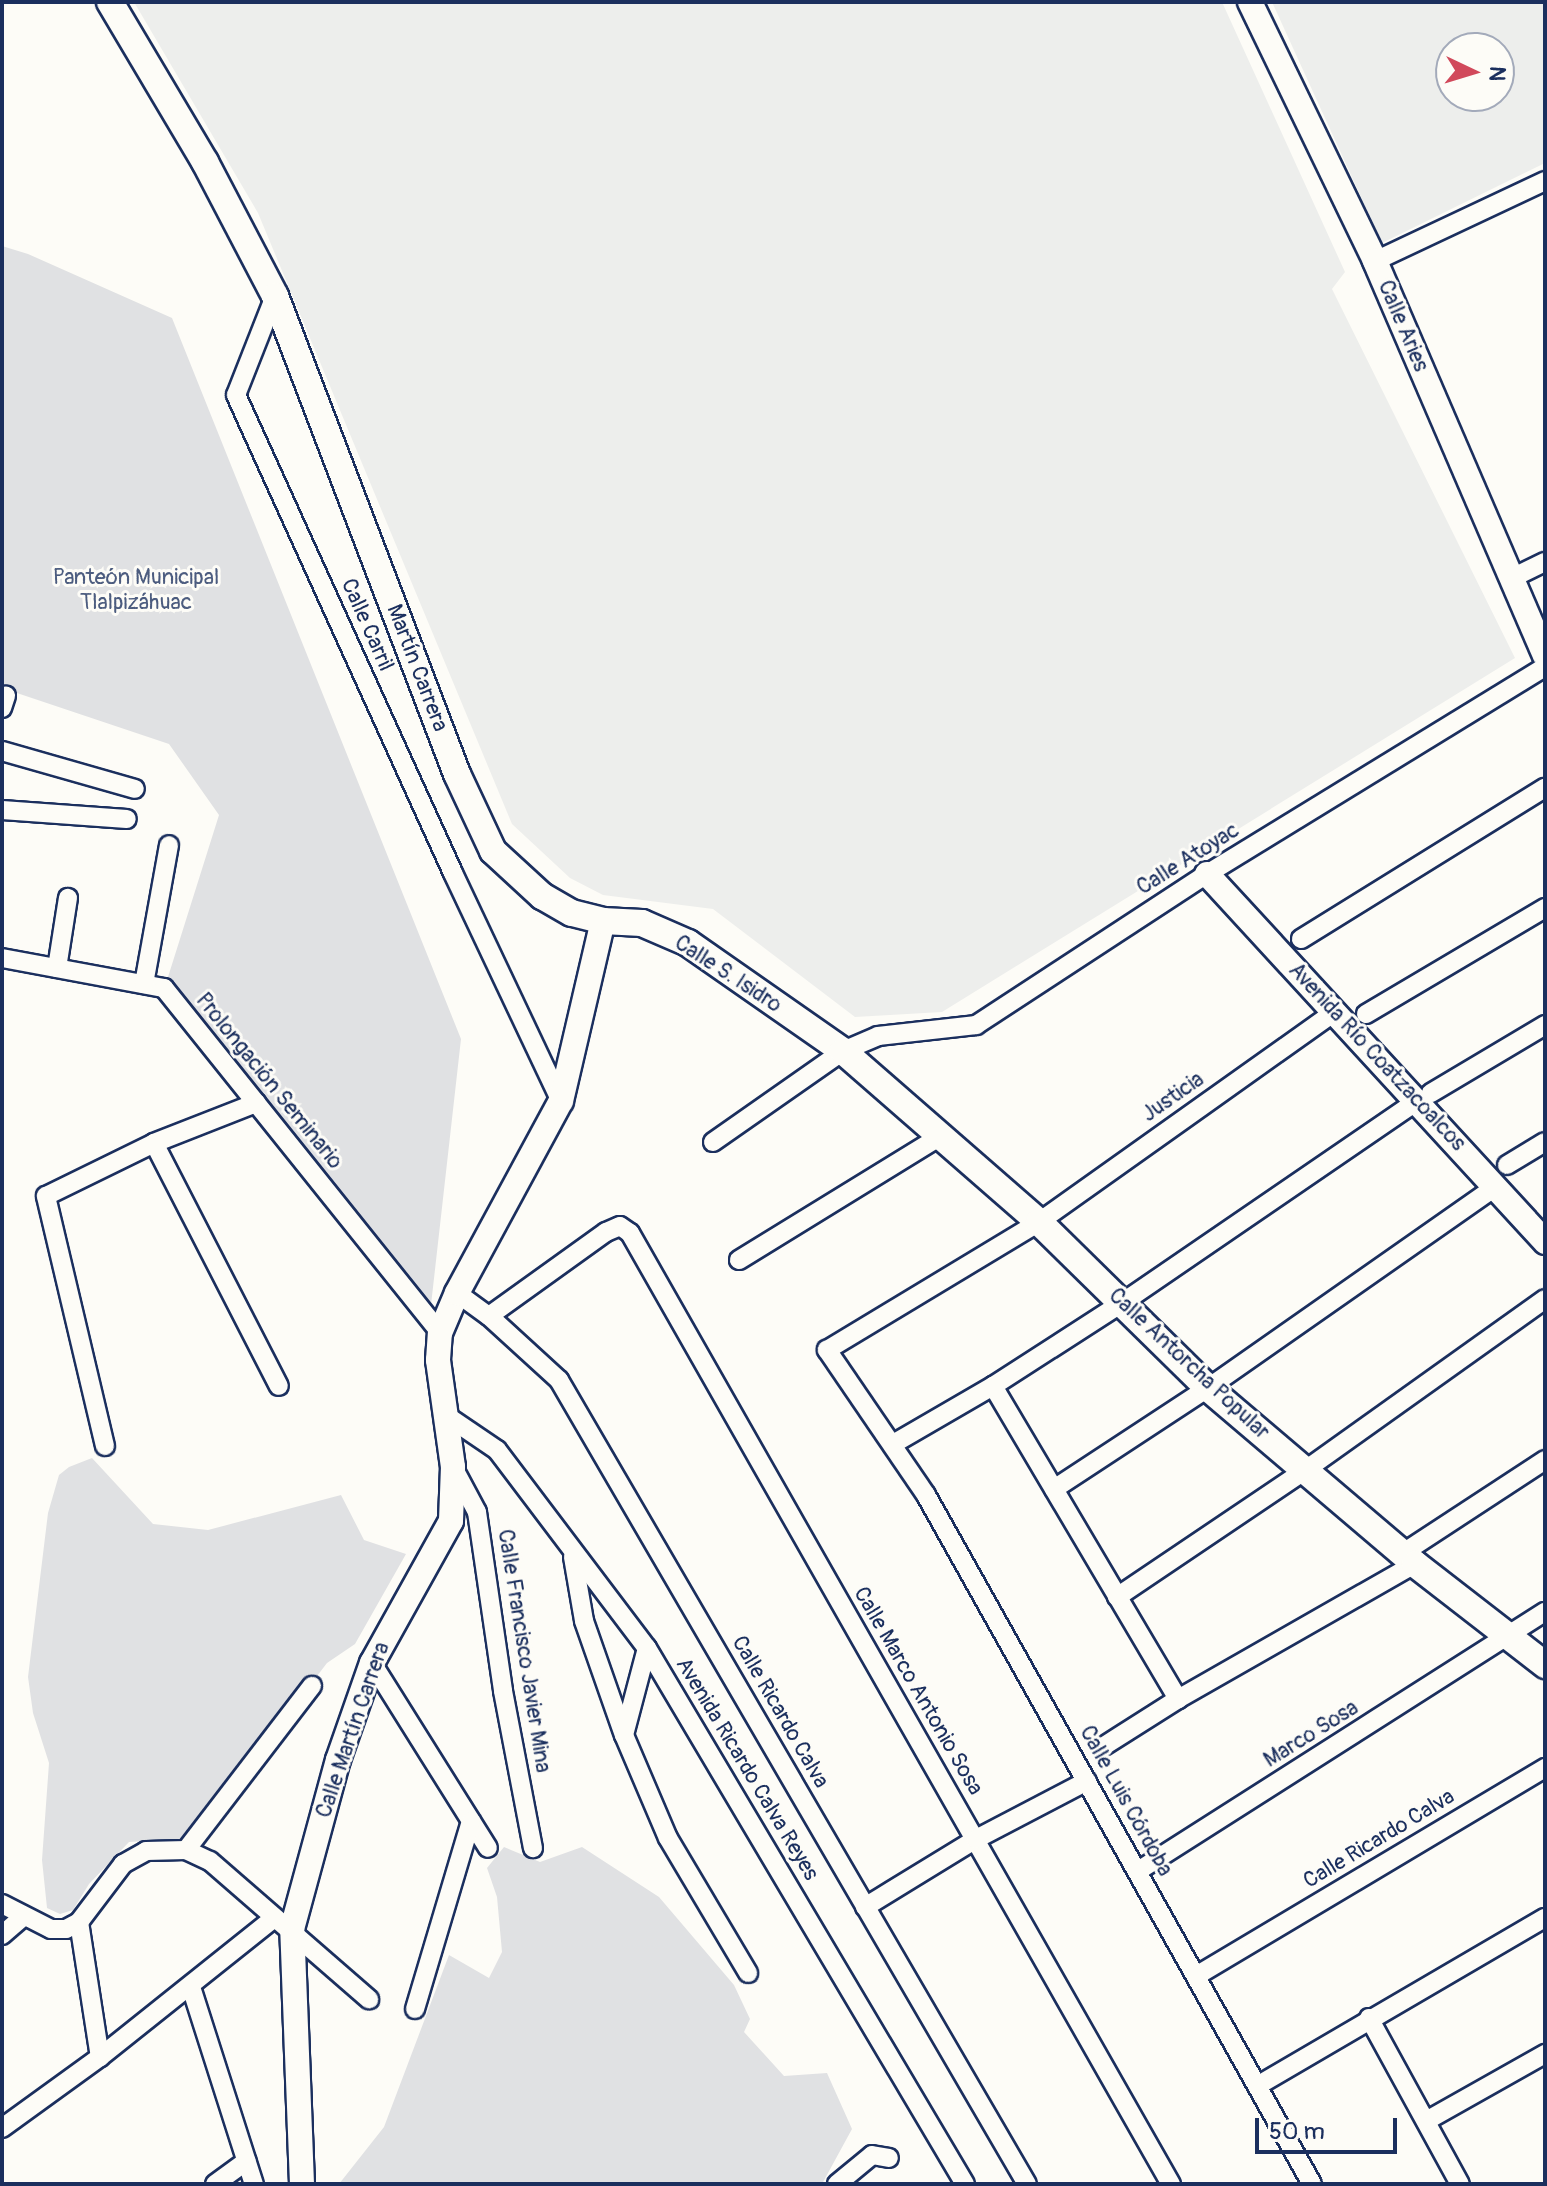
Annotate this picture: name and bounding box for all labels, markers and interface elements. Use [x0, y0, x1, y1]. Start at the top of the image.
north arrow [1435, 32, 1515, 112]
text: N [1482, 65, 1511, 82]
street label: Calle Aries [1372, 276, 1434, 376]
park label: Panteón Municipal Tlalpizáhuac [53, 564, 219, 616]
street label: Calle Carril [335, 575, 399, 675]
street label: Martín Carrera [381, 601, 453, 735]
street label: Calle Atoyac [1132, 817, 1244, 901]
street label: Calle S. Isidro [670, 930, 786, 1018]
street label: Avenida Río Coatzacoalcos [1283, 957, 1471, 1157]
street label: Prolongación Seminario [190, 988, 348, 1174]
street label: Justicia [1137, 1066, 1209, 1128]
street label: Calle Antorcha Popular [1103, 1283, 1275, 1445]
street label: Calle Francisco Javier Mina [492, 1527, 556, 1775]
street label: Calle Marco Antonio Sosa [848, 1582, 988, 1800]
street label: Calle Ricardo Calva [726, 1631, 834, 1793]
street label: Calle Martín Carrera [311, 1639, 395, 1821]
street label: Avenida Ricardo Calva Reyes [670, 1653, 824, 1885]
street label: Marco Sosa [1259, 1695, 1363, 1773]
street label: Calle Luis Córdoba [1074, 1721, 1178, 1881]
street label: Calle Ricardo Calva [1299, 1784, 1459, 1894]
scale bar [1259, 2102, 1401, 2152]
text: 50 m [1269, 2117, 1325, 2146]

